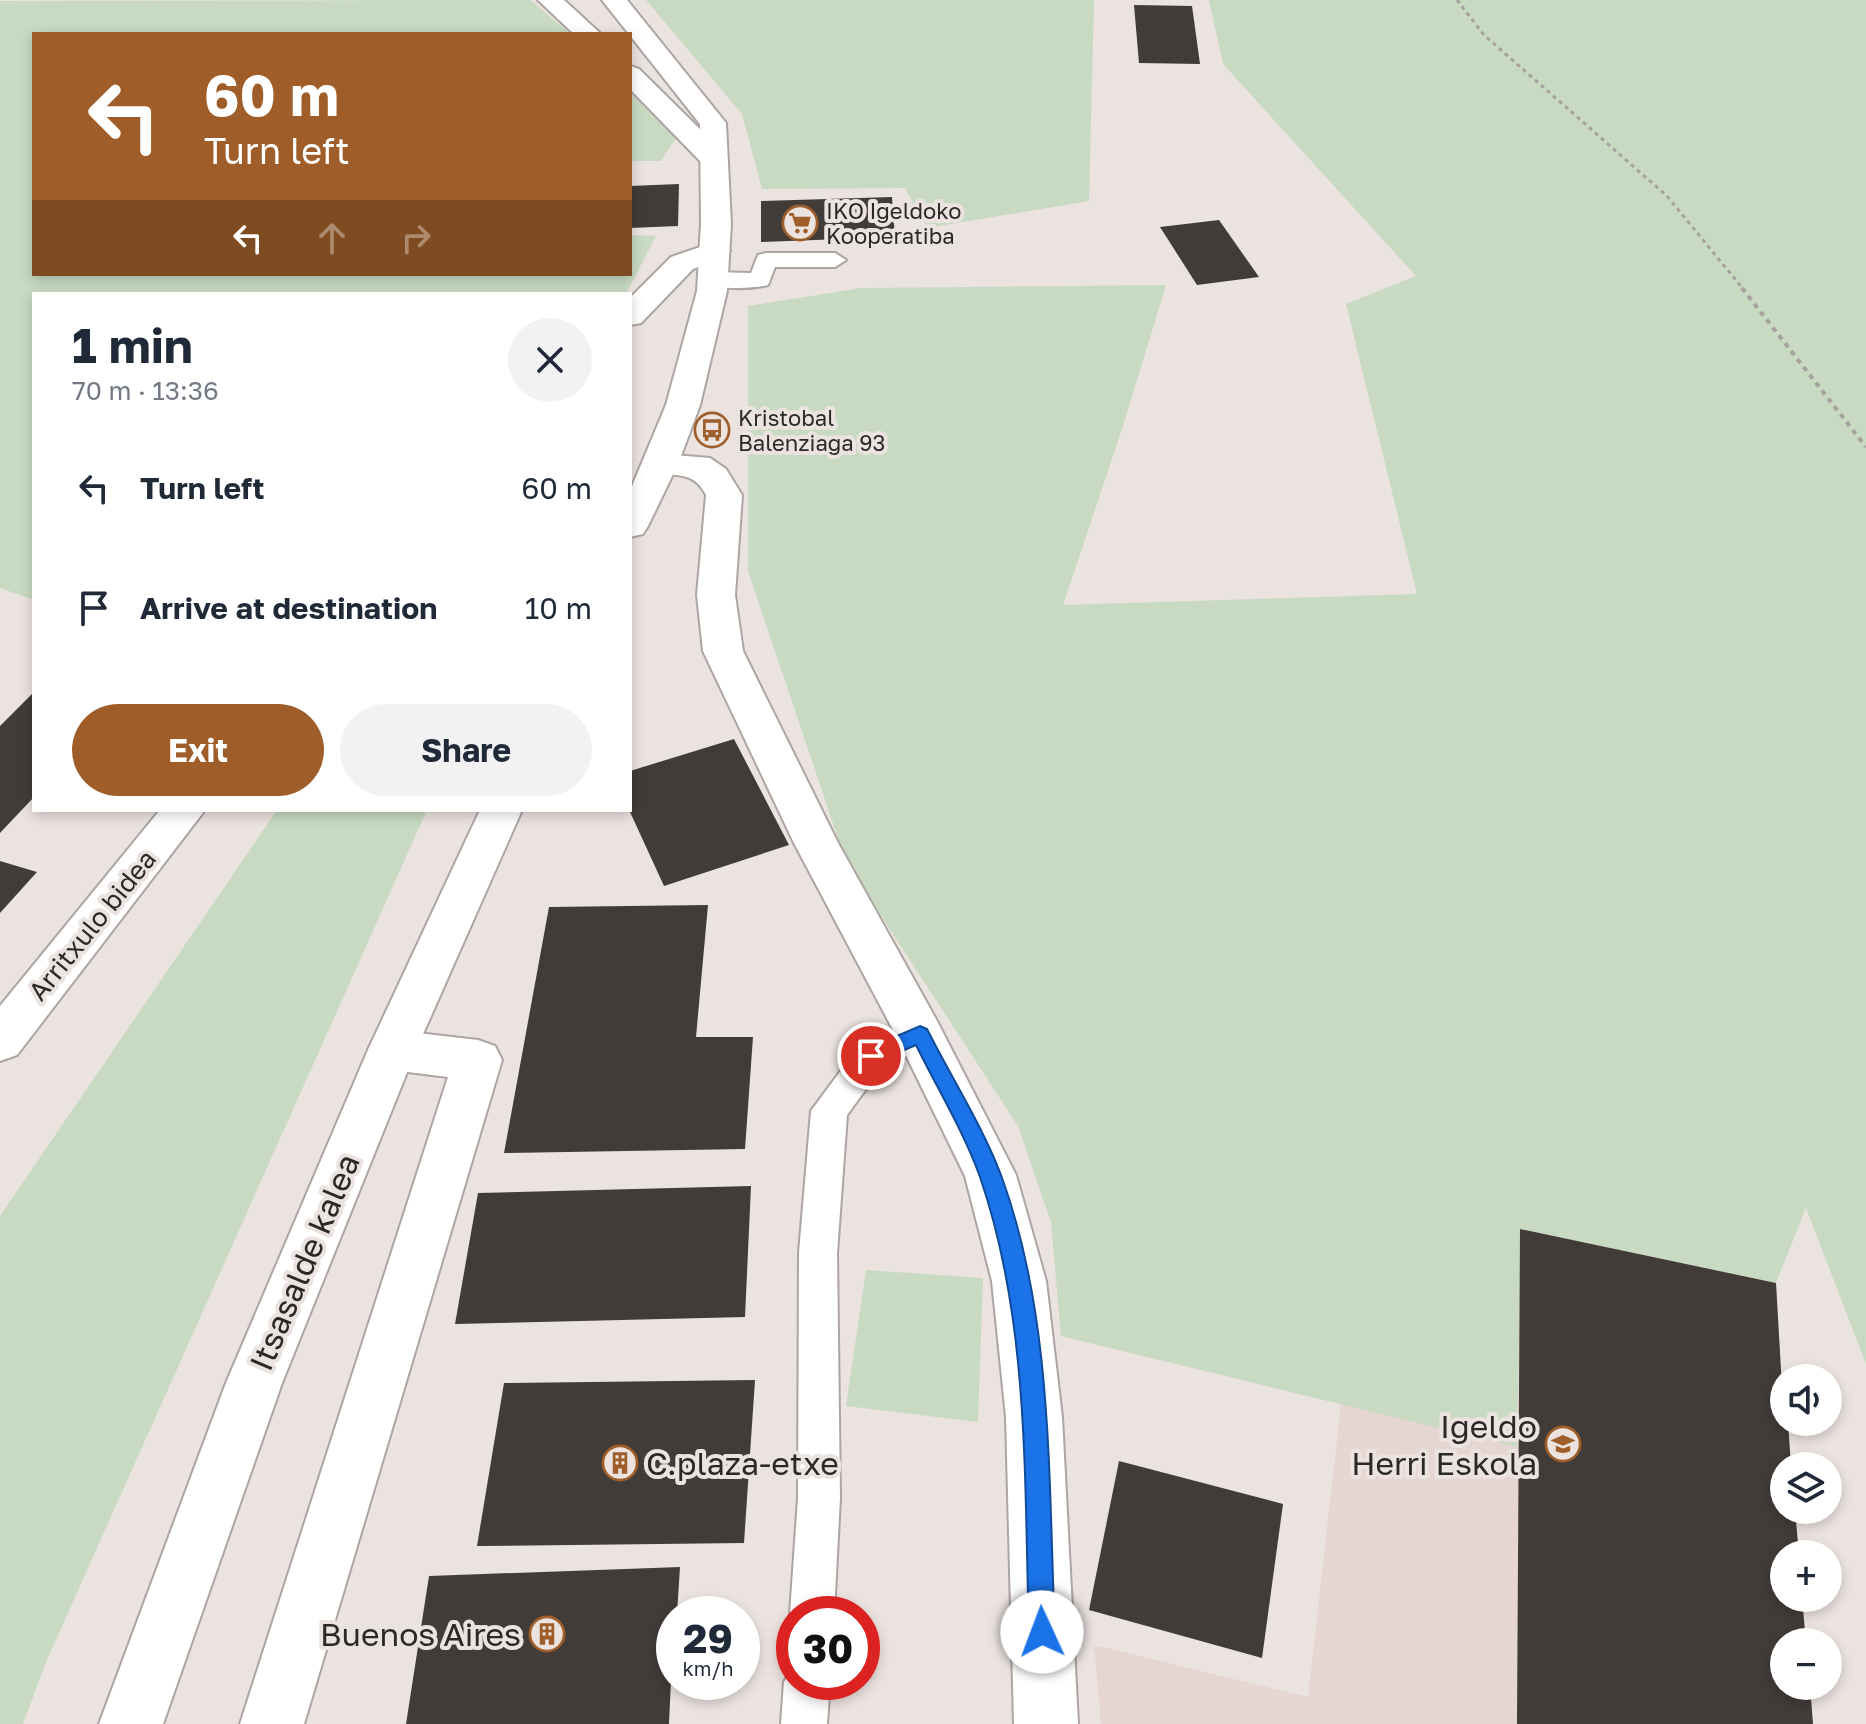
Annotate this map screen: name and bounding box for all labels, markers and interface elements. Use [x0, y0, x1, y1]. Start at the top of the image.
text: 60 m [204, 61, 339, 128]
icon: left [72, 64, 176, 168]
text: Turn left [204, 129, 350, 172]
place label: IKO Igeldoko Kooperatiba [826, 197, 961, 249]
supermarket icon: IKO Igeldoko Kooperatiba [781, 204, 819, 242]
icon: left [226, 216, 270, 260]
icon: ahead [310, 216, 354, 260]
icon: right [394, 216, 438, 260]
text: 1 min [72, 316, 193, 374]
button: close [508, 318, 592, 402]
text: 70 m · 13:36 [72, 375, 219, 406]
place label: Kristobal Balenziaga 93 [738, 404, 885, 456]
bus stop icon: Kristobal Balenziaga 93 [693, 411, 731, 449]
icon: left [72, 466, 116, 510]
text: Turn left [140, 470, 265, 506]
text: 60 m [521, 470, 592, 506]
icon: arrive [72, 586, 116, 630]
text: Arrive at destination [140, 590, 437, 626]
text: 10 m [525, 590, 592, 626]
button: Exit [72, 704, 324, 796]
button: Share [340, 704, 592, 796]
street label: Arritxulo bidea [22, 844, 162, 1006]
pin [837, 1022, 905, 1090]
icon: arrive [849, 1034, 893, 1078]
street label: Itsasalde kalea [241, 1148, 367, 1376]
map controls [1770, 1364, 1842, 1700]
button: sound [1770, 1364, 1842, 1436]
place label: Igeldo Herri Eskola [1351, 1407, 1537, 1482]
school or university icon: Igeldo Herri Eskola [1544, 1425, 1582, 1463]
building icon: C.plaza-etxe [601, 1444, 639, 1482]
place label: C.plaza-etxe [646, 1444, 839, 1482]
button: layers [1770, 1452, 1842, 1524]
button: + [1770, 1540, 1842, 1612]
position arrow [1000, 1590, 1084, 1674]
speed limit sign: 30 [776, 1596, 880, 1700]
text: 29 [683, 1614, 733, 1662]
place label: Buenos Aires [320, 1615, 521, 1653]
building icon: Buenos Aires [528, 1615, 566, 1653]
button: − [1770, 1628, 1842, 1700]
text: km/h [683, 1656, 733, 1680]

